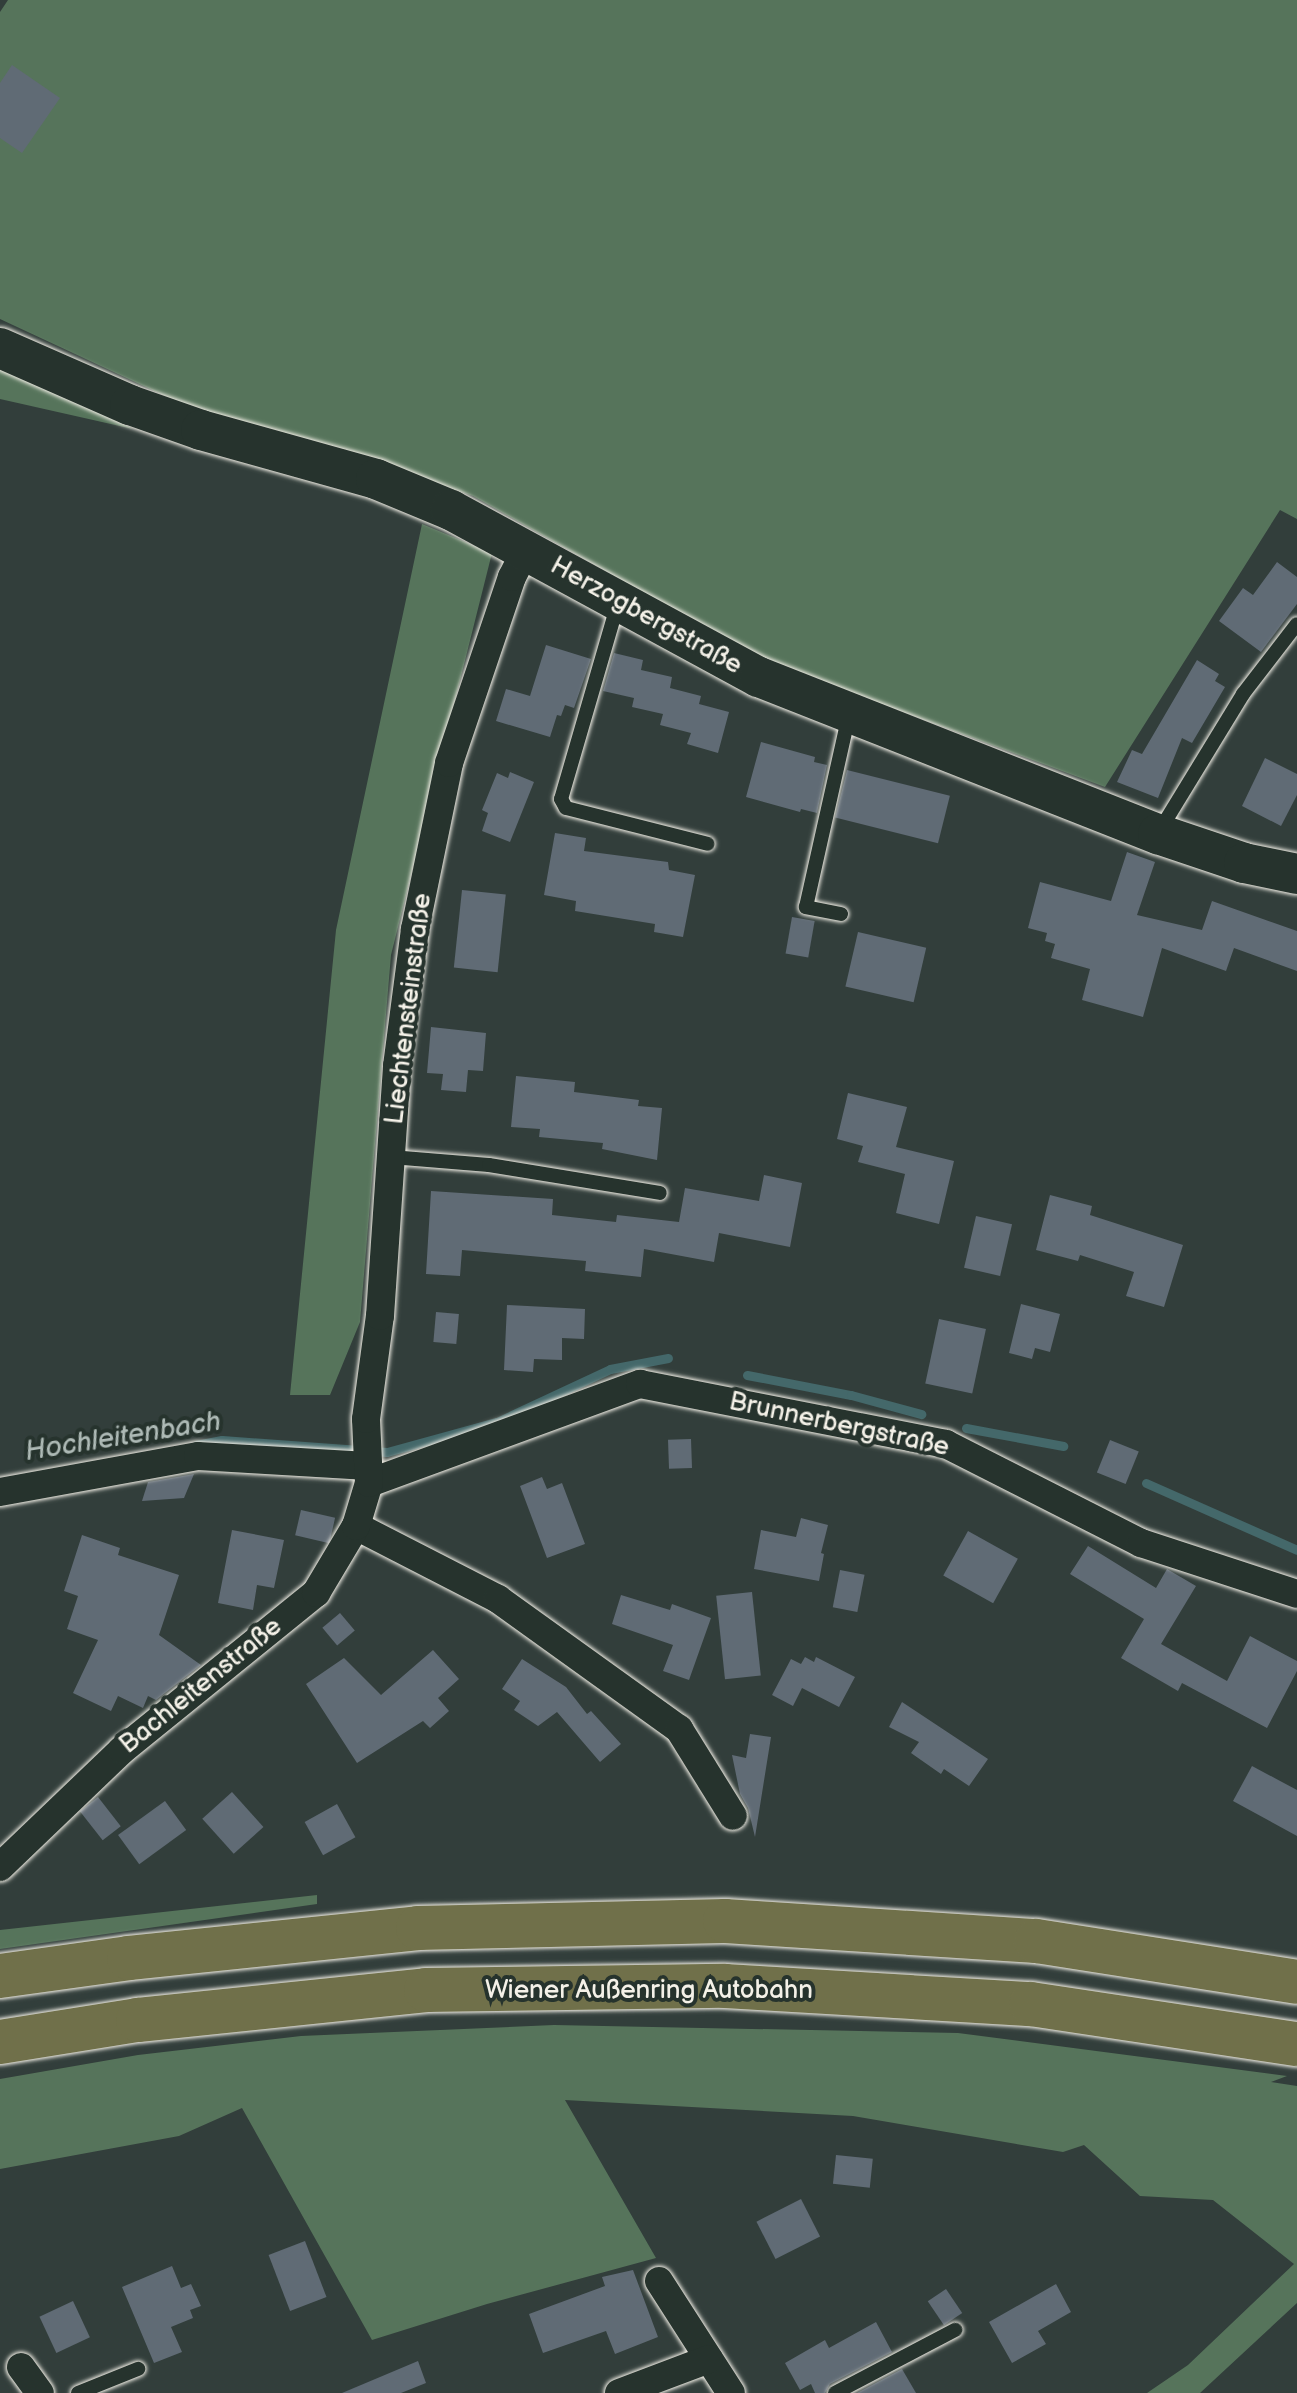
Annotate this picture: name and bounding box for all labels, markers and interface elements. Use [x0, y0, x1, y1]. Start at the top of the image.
street label: Herzogbergstraße [545, 550, 747, 682]
street label: Liechtensteinstraße [379, 892, 439, 1126]
street label: Brunnerbergstraße [726, 1386, 952, 1464]
water label: Hochleitenbach [23, 1405, 223, 1469]
street label: Bachleitenstraße [114, 1611, 288, 1761]
street label: Wiener Außenring Autobahn [485, 1975, 813, 2007]

